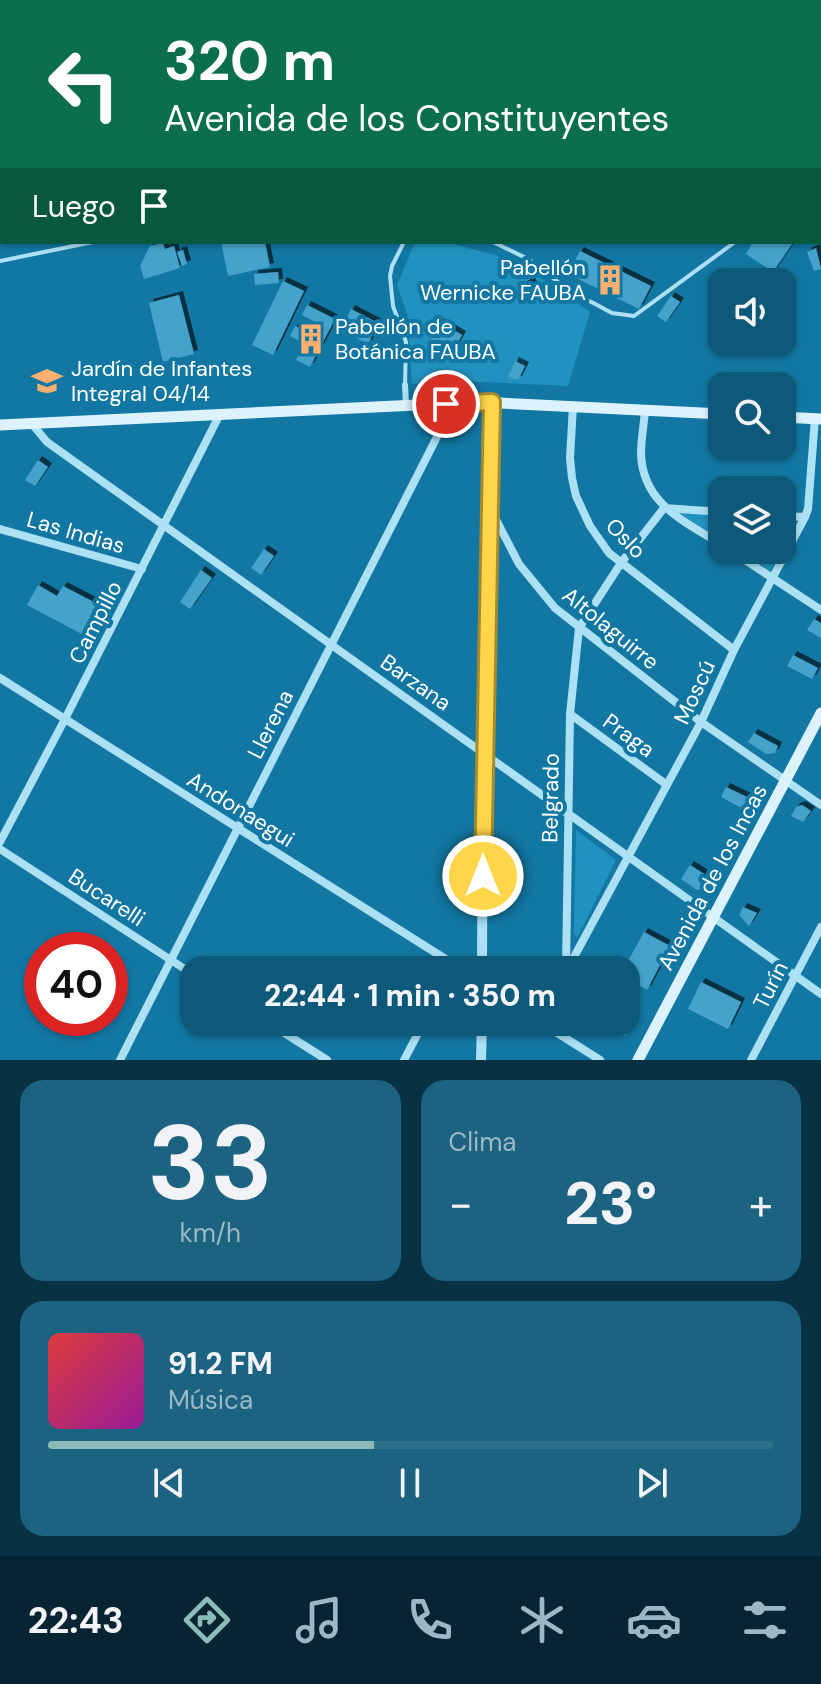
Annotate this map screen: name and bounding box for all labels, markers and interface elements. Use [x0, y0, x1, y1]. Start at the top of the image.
text: 320 m [164, 24, 335, 97]
icon: left [32, 32, 136, 136]
text: Avenida de los Constituyentes [164, 95, 669, 142]
icon: arrive [132, 184, 176, 228]
text: Luego [32, 187, 116, 226]
place label: Pabellón Wernicke FAUBA [420, 253, 586, 307]
building icon: Pabellón Wernicke FAUBA [593, 263, 627, 297]
map controls [708, 268, 796, 564]
button: sound [708, 268, 796, 356]
place label: Pabellón de Botánica FAUBA [335, 312, 496, 366]
building icon: Pabellón de Botánica FAUBA [294, 322, 328, 356]
place label: Jardín de Infantes Integral 04/14 [71, 354, 252, 408]
school or university icon: Jardín de Infantes Integral 04/14 [30, 364, 64, 398]
pin [412, 370, 480, 438]
button: search [708, 372, 796, 460]
icon: arrive [424, 382, 468, 426]
button: layers [708, 476, 796, 564]
street label: Las Indias [24, 505, 128, 560]
street label: Oslo [599, 512, 652, 565]
street label: Campillo [62, 576, 129, 669]
street label: Altolaguirre [556, 581, 665, 676]
street label: Barzana [375, 648, 457, 717]
street label: Moscú [667, 655, 722, 729]
street label: Llerena [241, 685, 300, 764]
street label: Praga [597, 707, 660, 764]
street label: Belgrado [535, 753, 566, 843]
street label: Andonaegui [182, 765, 300, 854]
street label: Avenida de los Incas [651, 779, 774, 975]
position arrow [441, 834, 525, 918]
street label: Bucarelli [63, 862, 151, 933]
speed limit sign: 40 [24, 932, 128, 1036]
street label: Turín [746, 957, 795, 1014]
text: 22:44 · 1 min · 350 m [264, 976, 556, 1015]
text: 33 [148, 1096, 273, 1231]
text: Clima [449, 1125, 517, 1159]
text: 23° [564, 1164, 657, 1243]
text: − [449, 1175, 473, 1233]
text: + [749, 1175, 773, 1233]
text: km/h [180, 1216, 241, 1250]
text: 91.2 FM [168, 1344, 273, 1383]
text: Música [168, 1383, 253, 1417]
icon: previous [147, 1461, 191, 1505]
icon: pause [388, 1461, 432, 1505]
icon: next [630, 1461, 674, 1505]
icon: directions [179, 1592, 235, 1648]
icon: music [291, 1592, 347, 1648]
icon: phone [402, 1592, 458, 1648]
icon: climate [514, 1592, 570, 1648]
icon: car [626, 1592, 682, 1648]
icon: filters [737, 1592, 793, 1648]
text: 22:43 [28, 1597, 124, 1644]

